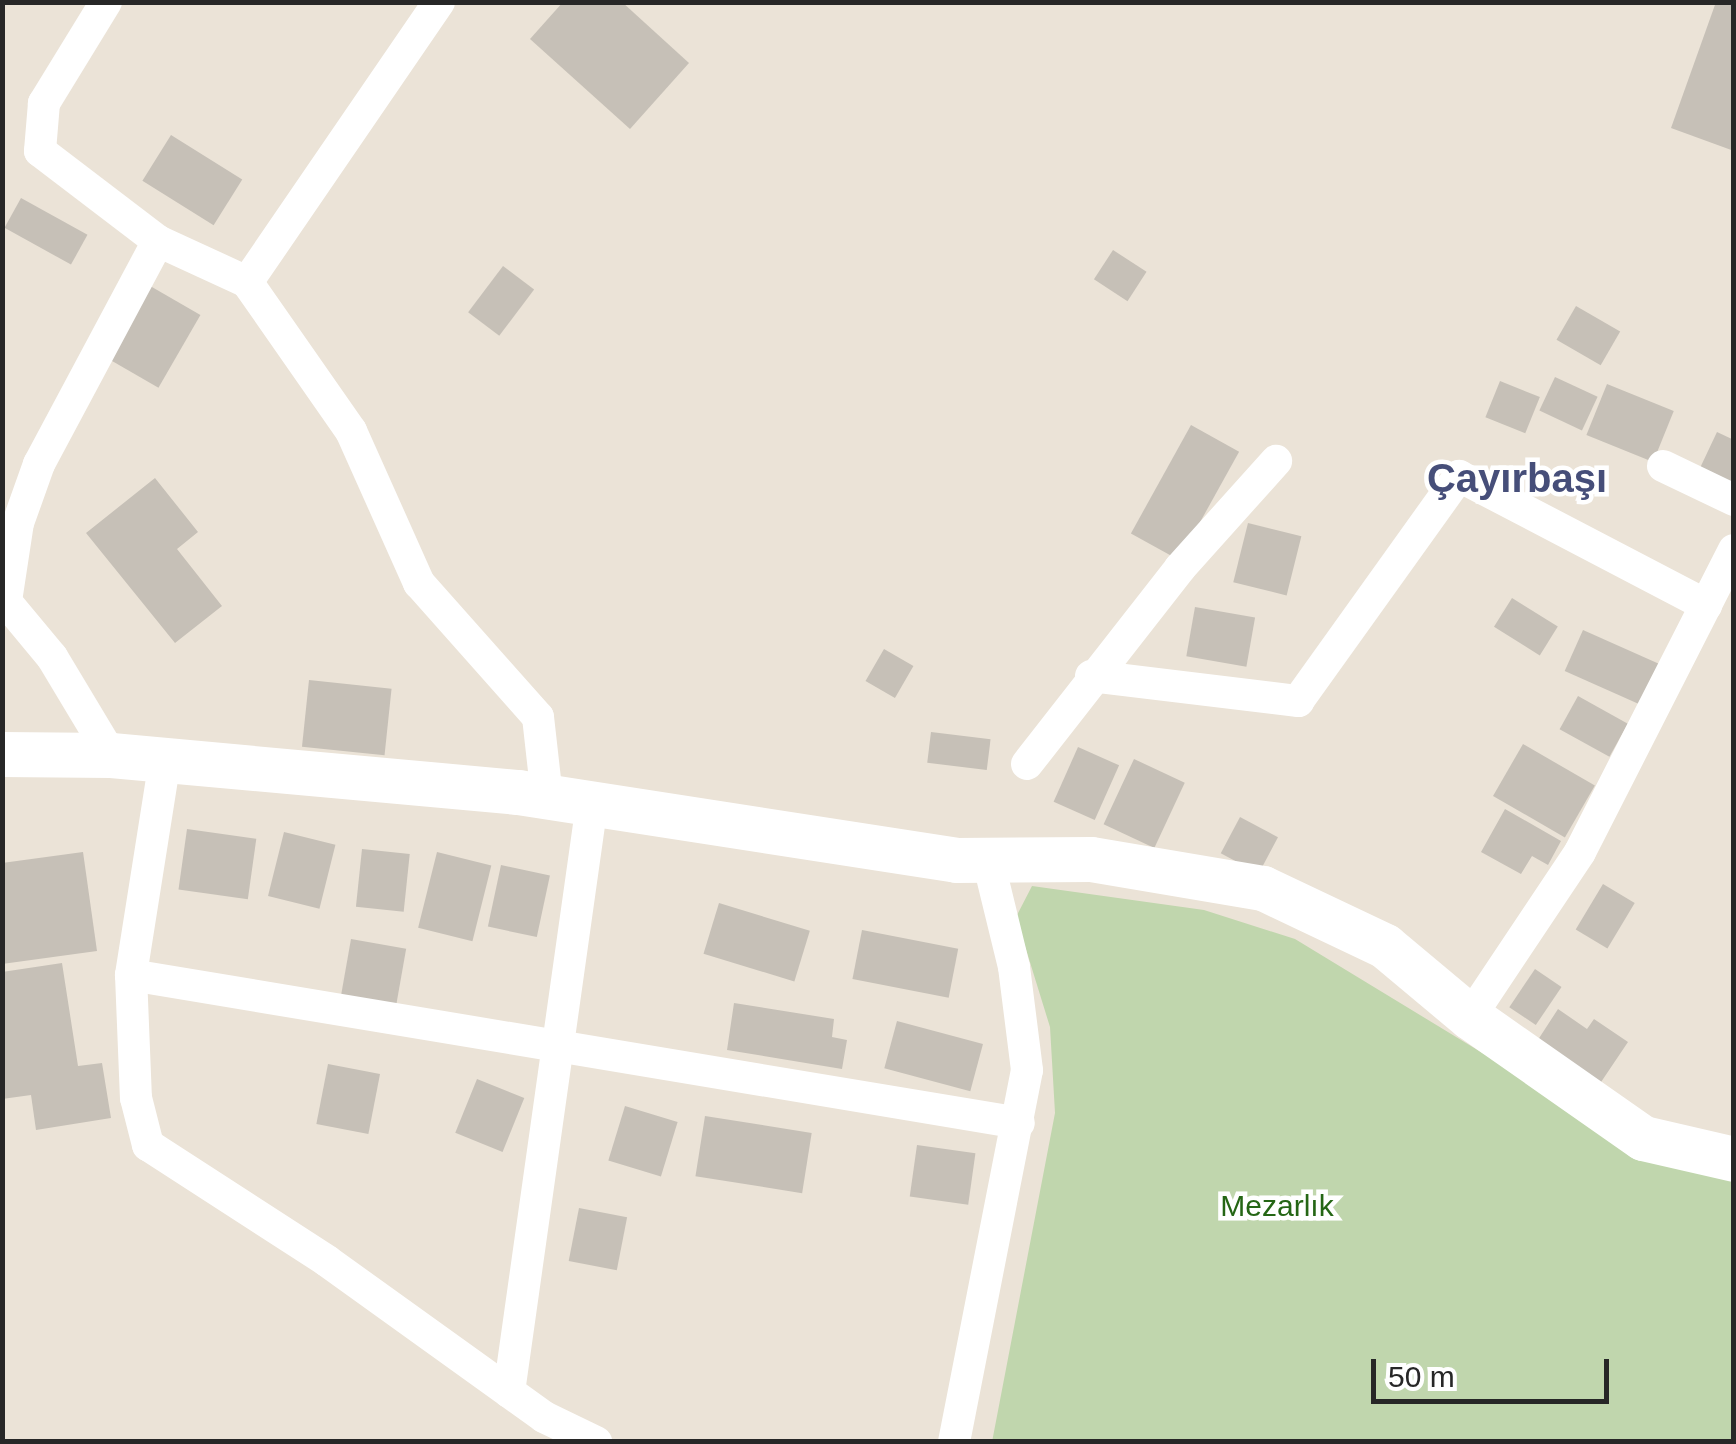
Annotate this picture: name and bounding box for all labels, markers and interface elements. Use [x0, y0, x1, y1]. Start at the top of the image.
district label: Çayırbaşı [1427, 454, 1607, 502]
park label: Mezarlık [1220, 1188, 1334, 1224]
scale bar [1376, 1339, 1614, 1401]
text: 50 m [1388, 1360, 1455, 1393]

